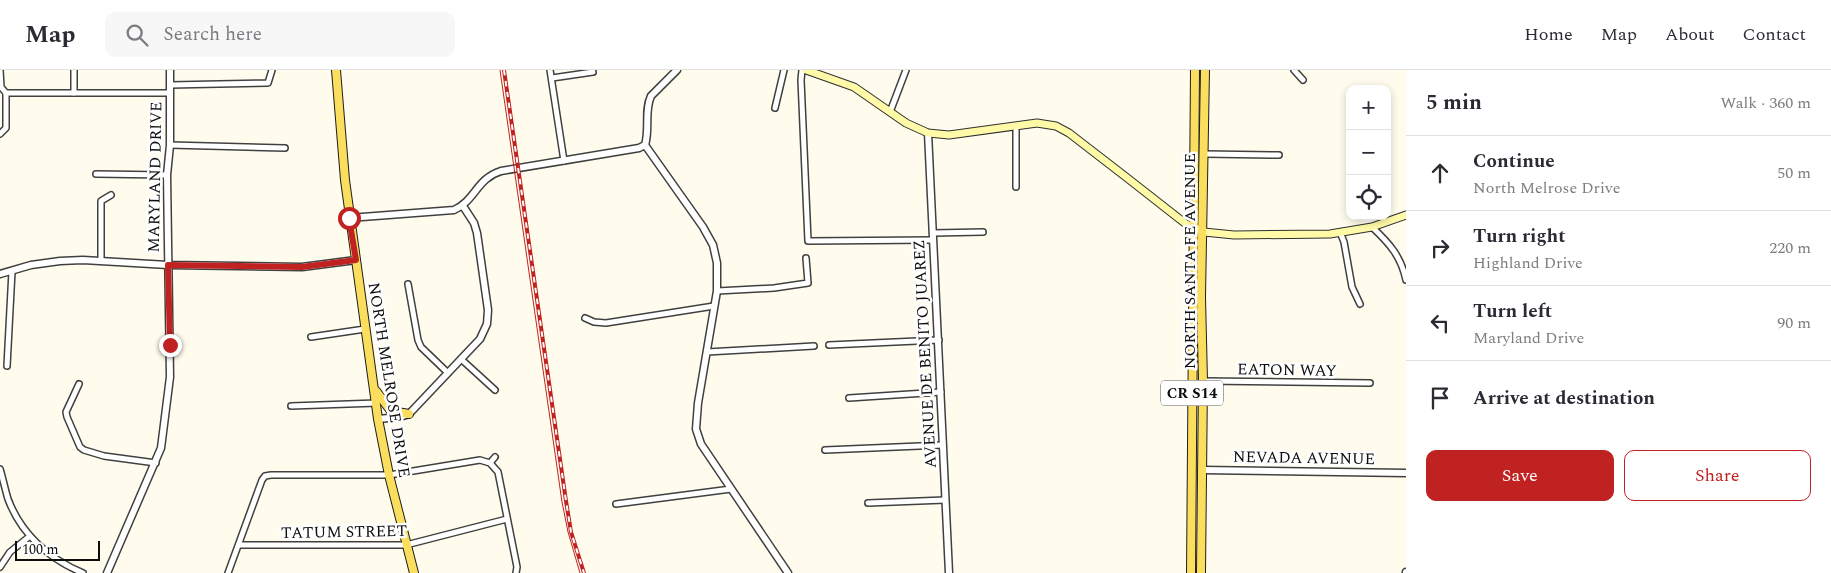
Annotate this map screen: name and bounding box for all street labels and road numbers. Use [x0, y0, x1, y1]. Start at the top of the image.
street label: MARYLAND DRIVE [142, 101, 168, 253]
street label: NORTH SANTA FE AVENUE [1178, 153, 1202, 369]
street label: AVENUE DE BENITO JUAREZ [907, 239, 943, 469]
street label: NORTH MELROSE DRIVE [362, 281, 416, 479]
street label: EATON WAY [1237, 357, 1337, 383]
road number: CR S14 [1161, 380, 1223, 406]
street label: NEVADA AVENUE [1233, 445, 1375, 471]
street label: TATUM STREET [281, 519, 408, 545]

